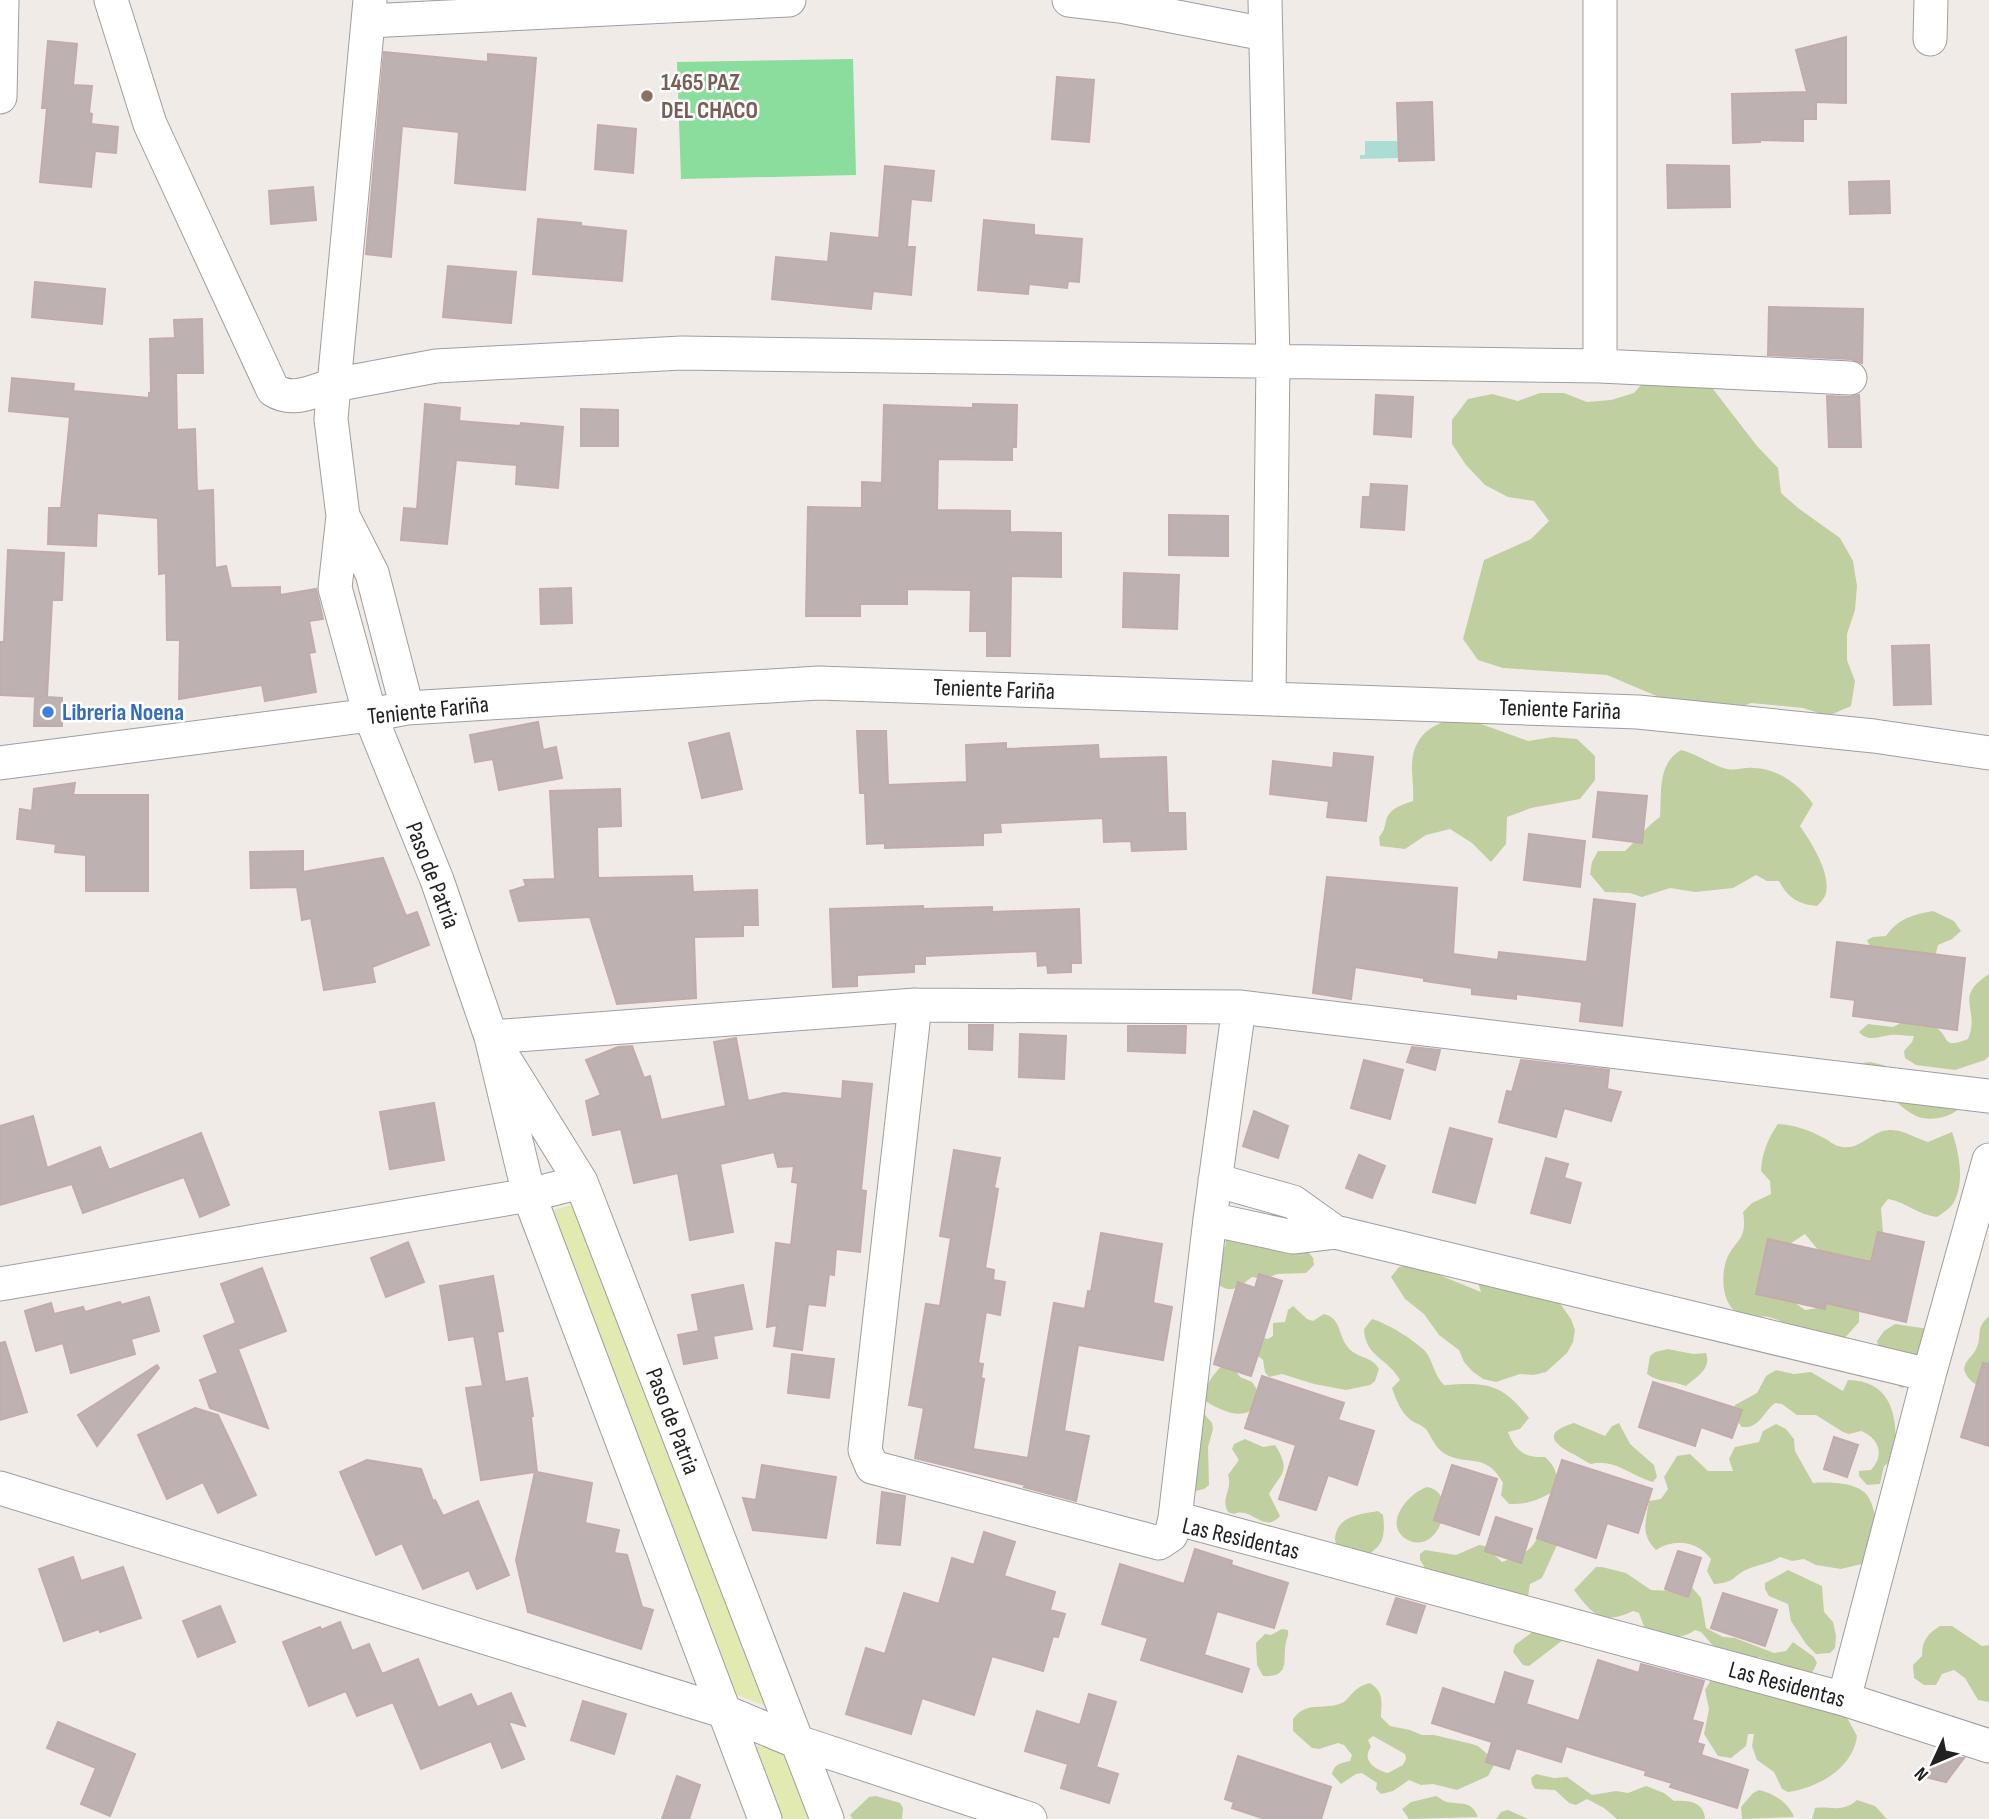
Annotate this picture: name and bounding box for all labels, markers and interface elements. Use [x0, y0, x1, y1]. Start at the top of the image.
place label: 1465 PAZ DEL CHACO [661, 68, 758, 125]
marker: 1465 PAZ DEL CHACO [639, 88, 655, 104]
street label: Teniente Fariña [933, 673, 1055, 706]
street label: Teniente Fariña [366, 690, 490, 731]
street label: Teniente Fariña [1499, 693, 1621, 726]
place label: Libreria Noena [62, 698, 184, 727]
marker: Libreria Noena [40, 704, 56, 720]
street label: Paso de Patria [399, 818, 466, 933]
street label: Paso de Patria [639, 1364, 706, 1479]
street label: Las Residentas [1180, 1511, 1302, 1566]
street label: Las Residentas [1726, 1655, 1848, 1714]
north arrow [1898, 1728, 1968, 1798]
text: N [1910, 1762, 1934, 1785]

